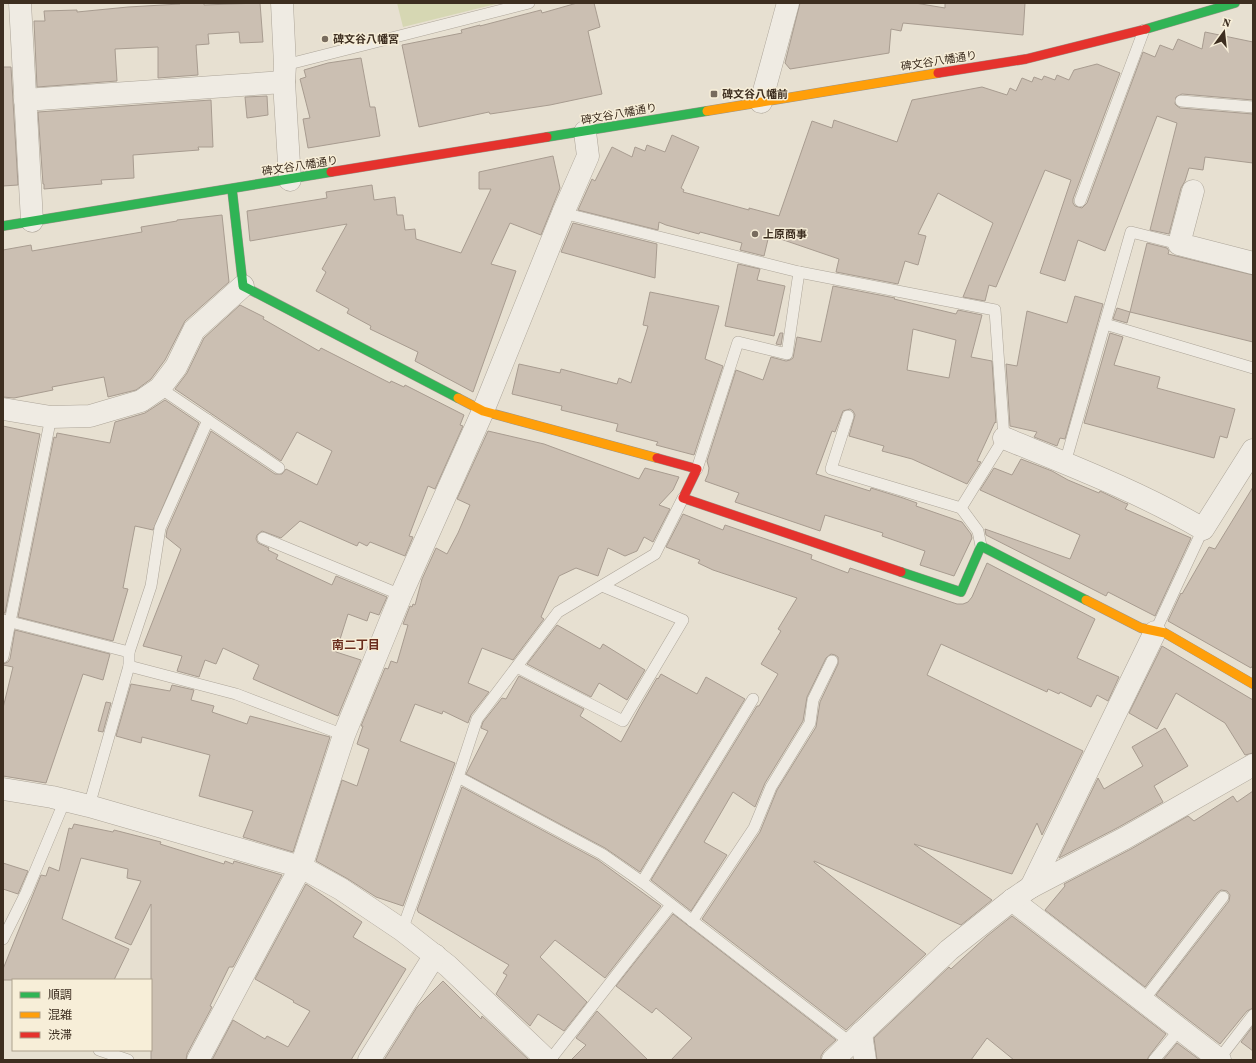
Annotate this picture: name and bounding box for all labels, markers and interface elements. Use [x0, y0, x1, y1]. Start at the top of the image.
north arrow [1204, 12, 1244, 52]
text: N [1221, 15, 1232, 31]
place label: 碑文谷八幡宮 [333, 32, 399, 47]
marker: 碑文谷八幡宮 [320, 34, 330, 44]
street label: 碑文谷八幡通り [900, 48, 978, 74]
place label: 碑文谷八幡前 [722, 87, 788, 102]
marker: 碑文谷八幡前 [709, 89, 719, 99]
street label: 碑文谷八幡通り [580, 100, 658, 128]
street label: 碑文谷八幡通り [261, 153, 339, 179]
place label: 上原商事 [763, 227, 807, 242]
marker: 上原商事 [750, 229, 760, 239]
district label: 南二丁目 [332, 637, 380, 653]
legend [12, 979, 152, 1051]
text: 順調 [48, 987, 72, 1003]
text: 混雑 [48, 1007, 72, 1023]
text: 渋滞 [48, 1027, 72, 1043]

